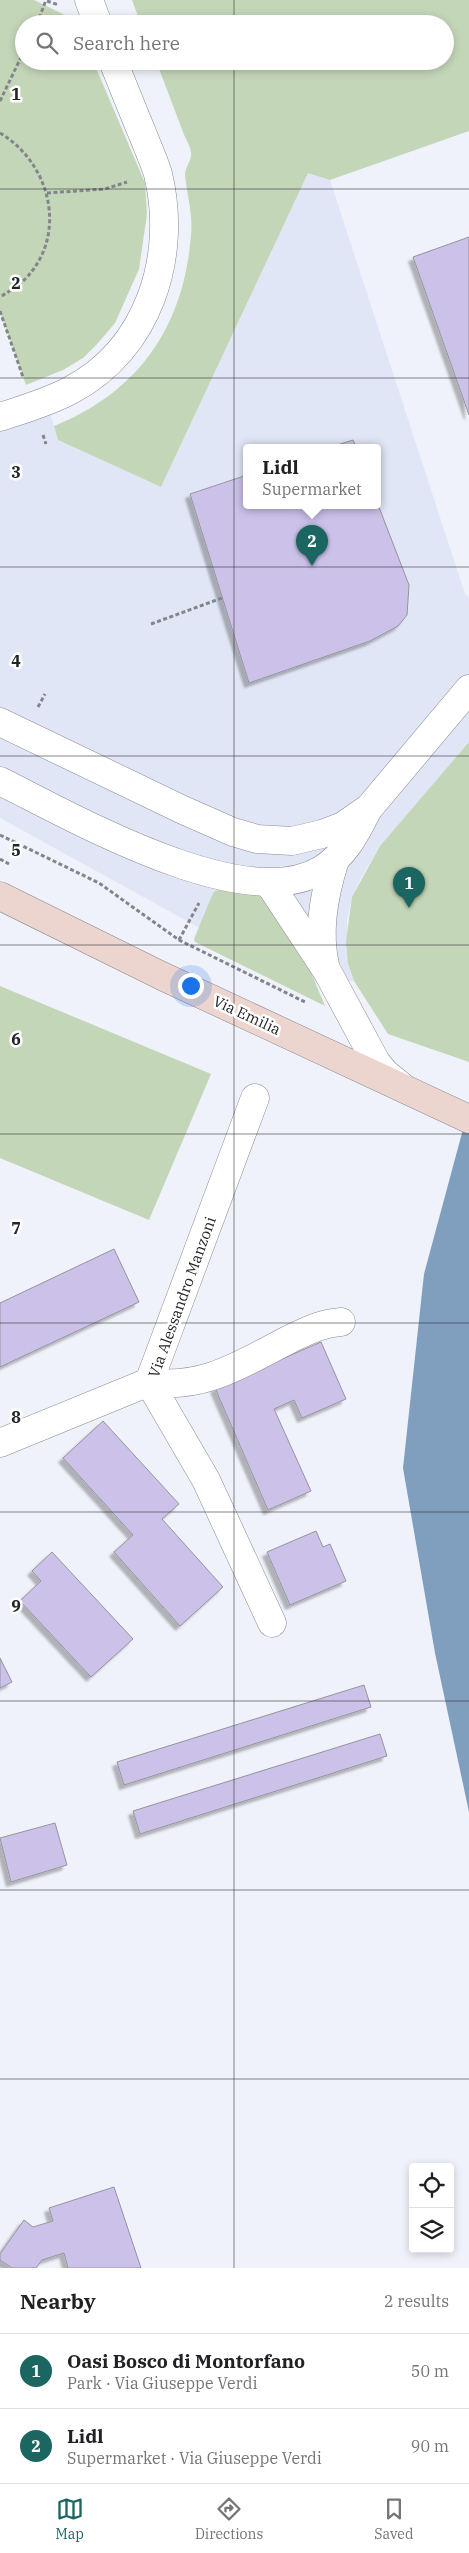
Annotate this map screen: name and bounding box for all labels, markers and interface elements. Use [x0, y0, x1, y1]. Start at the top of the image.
search box [15, 15, 454, 70]
icon: search [33, 29, 61, 57]
text: Search here [73, 31, 180, 55]
text: 1 [11, 84, 21, 104]
text: 2 [11, 273, 21, 293]
popup [243, 444, 381, 509]
text: Lidl [262, 455, 299, 479]
text: 3 [11, 462, 21, 482]
text: Supermarket [262, 479, 362, 499]
pin: 2 [296, 525, 328, 566]
text: 4 [11, 651, 21, 671]
text: 5 [11, 840, 21, 860]
pin: 1 [393, 867, 425, 908]
your location [178, 973, 204, 999]
street label: Via Emilia [210, 991, 284, 1039]
text: 6 [11, 1029, 21, 1049]
street label: Via Alessandro Manzoni [144, 1214, 220, 1380]
text: 7 [11, 1218, 21, 1238]
text: 8 [11, 1407, 21, 1427]
text: 9 [11, 1596, 21, 1616]
map controls [409, 2163, 454, 2253]
button: locate [409, 2163, 454, 2208]
button: layers [409, 2208, 454, 2253]
text: Nearby [20, 2287, 96, 2315]
text: 2 results [384, 2291, 449, 2311]
text: Oasi Bosco di Montorfano [67, 2349, 305, 2373]
text: 1 [31, 2361, 41, 2381]
text: 50 m [411, 2361, 449, 2381]
text: Park · Via Giuseppe Verdi [67, 2373, 257, 2393]
text: Lidl [67, 2424, 103, 2448]
text: 2 [31, 2436, 41, 2456]
text: 90 m [411, 2436, 449, 2456]
text: Supermarket · Via Giuseppe Verdi [67, 2448, 322, 2468]
tab: Map [56, 2495, 84, 2543]
tab: Directions [195, 2495, 263, 2543]
tab: Saved [374, 2495, 413, 2543]

